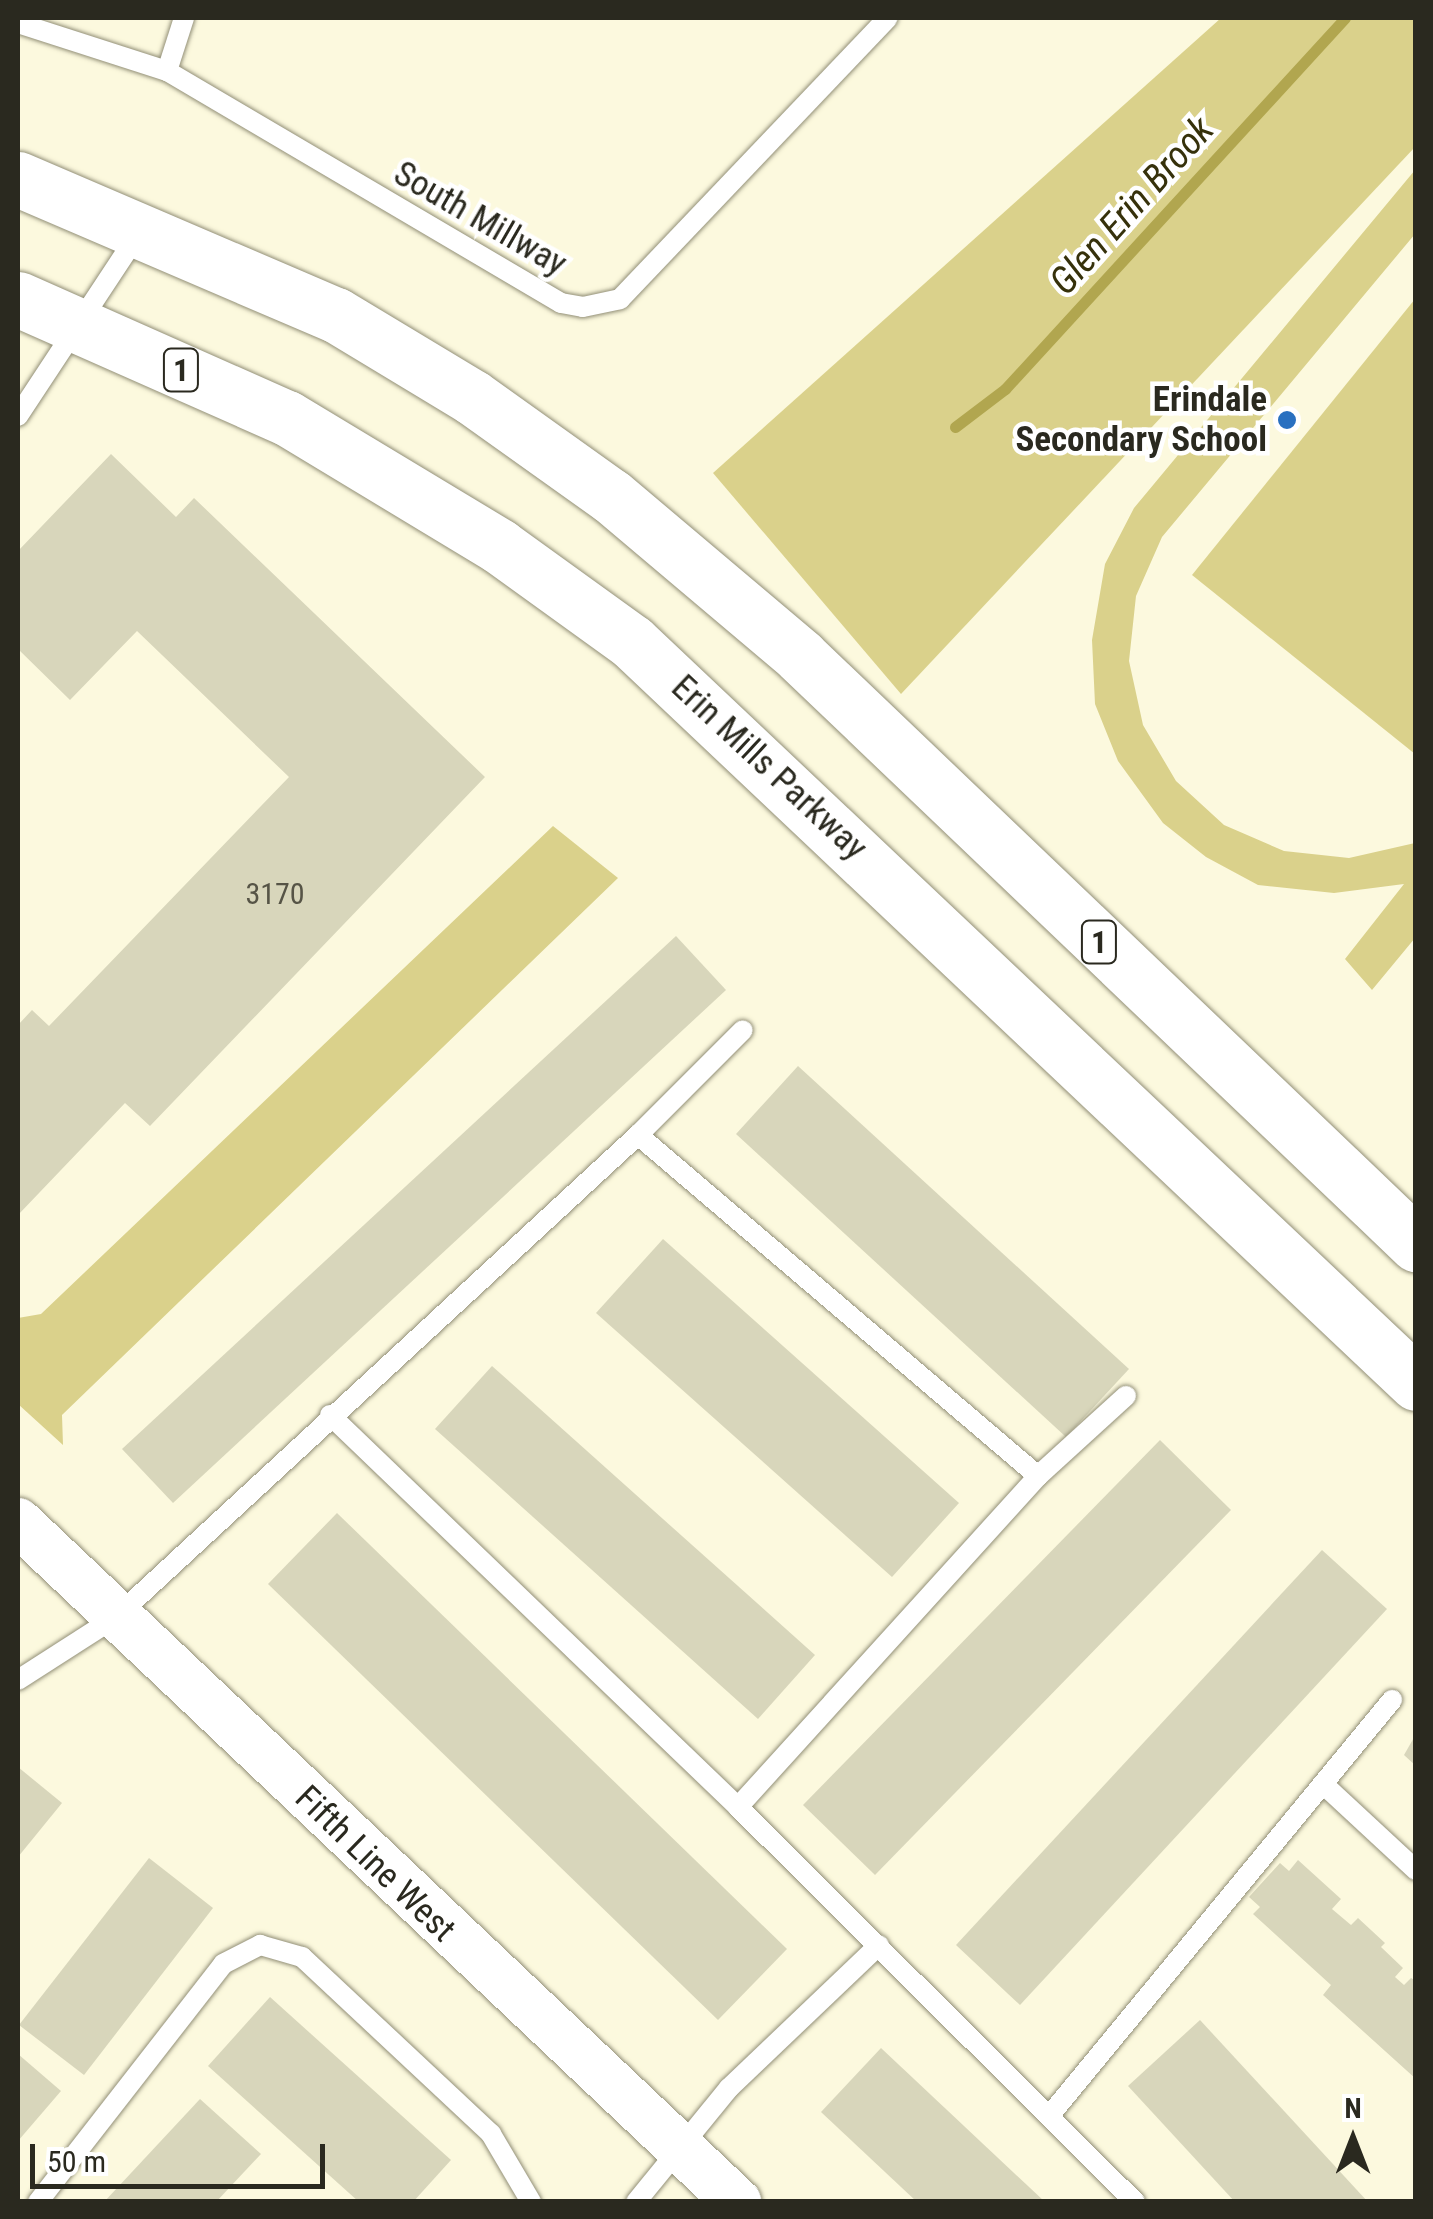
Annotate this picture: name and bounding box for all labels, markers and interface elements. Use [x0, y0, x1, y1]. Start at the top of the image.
water label: Glen Erin Brook [1040, 108, 1224, 304]
street label: South Millway [386, 153, 574, 285]
road number: 1 [161, 343, 201, 397]
place label: Erindale Secondary School [1015, 379, 1267, 461]
marker: Erindale Secondary School [1276, 409, 1298, 431]
street label: Erin Mills Parkway [663, 667, 875, 869]
house number: 3170 [245, 876, 305, 912]
road number: 1 [1079, 915, 1119, 969]
street label: Fifth Line West [286, 1777, 464, 1951]
north arrow [1303, 2089, 1403, 2189]
text: N [1344, 2092, 1362, 2125]
scale bar [35, 2124, 330, 2186]
text: 50 m [47, 2144, 106, 2179]

